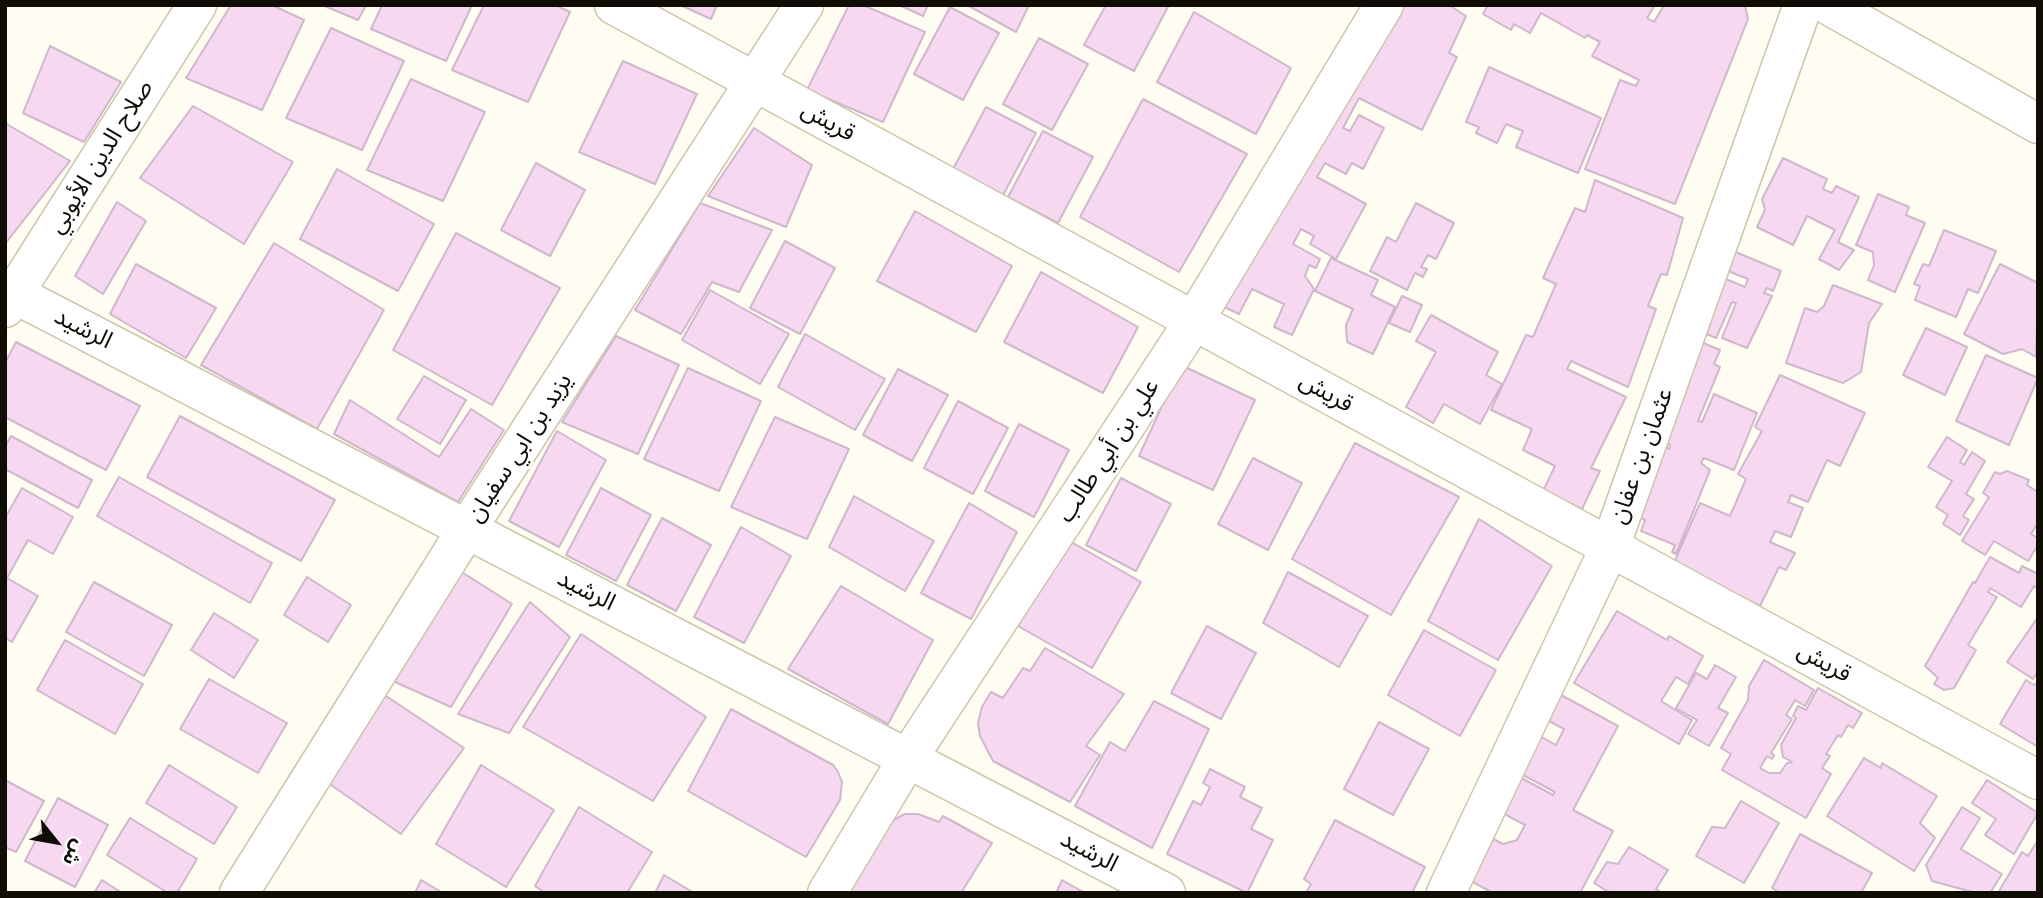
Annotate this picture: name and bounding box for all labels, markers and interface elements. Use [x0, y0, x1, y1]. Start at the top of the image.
street label: صلاح الدين الأيوبي [42, 75, 160, 239]
street label: قريش [796, 96, 860, 148]
street label: الرشيد [49, 302, 117, 356]
street label: قريش [1294, 367, 1358, 419]
street label: يزيد بن ابي سفيان [461, 368, 579, 528]
street label: علي بن أبي طالب [1052, 374, 1166, 528]
street label: عثمان بن عفان [1604, 384, 1680, 528]
street label: الرشيد [552, 564, 620, 618]
street label: قريش [1792, 637, 1856, 689]
north arrow [21, 807, 91, 877]
street label: الرشيد [1055, 825, 1123, 879]
text: ش [58, 836, 91, 870]

